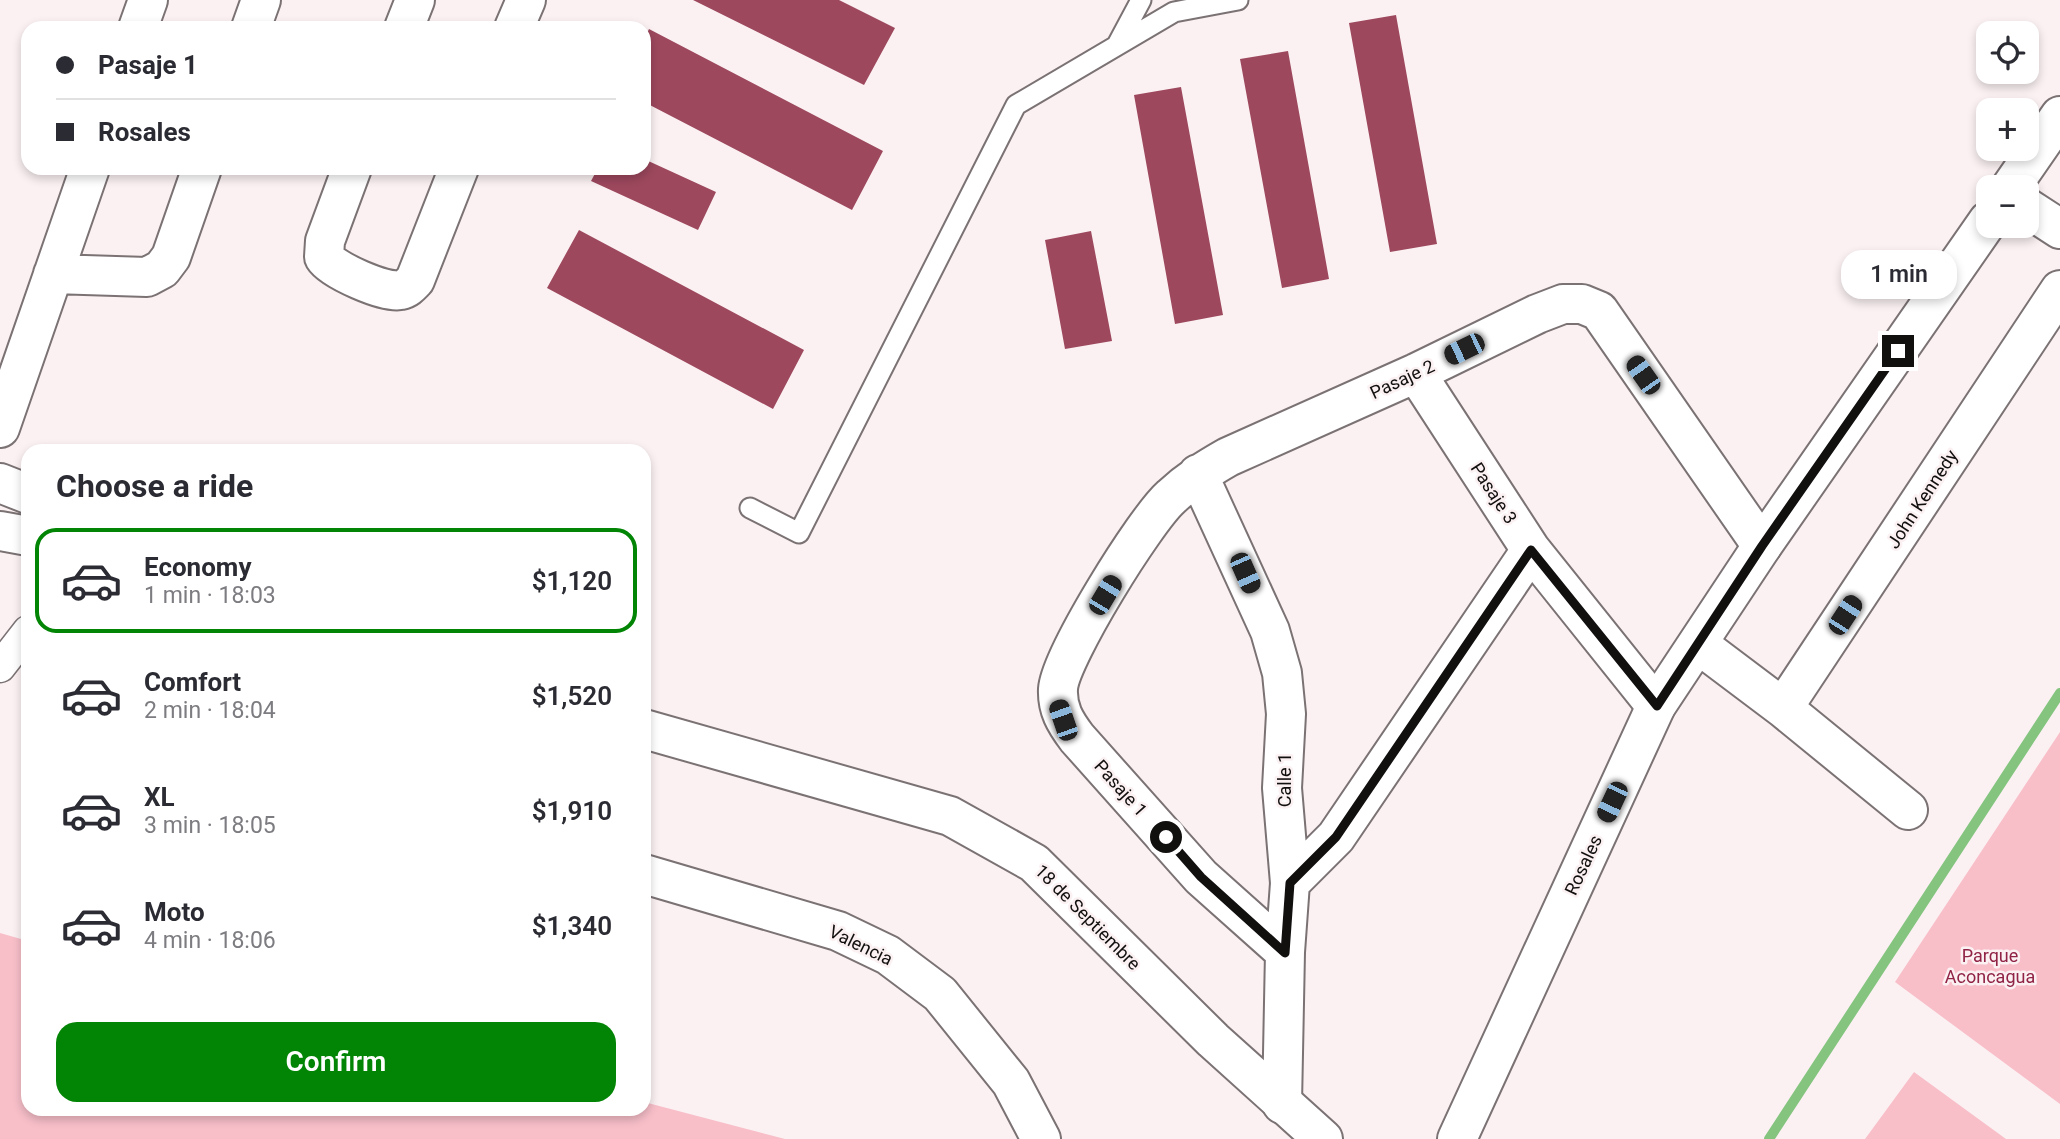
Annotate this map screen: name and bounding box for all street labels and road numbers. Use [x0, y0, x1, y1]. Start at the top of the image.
street label: Pasaje 2 [1366, 355, 1438, 403]
street label: John Kennedy [1882, 445, 1962, 552]
street label: Pasaje 3 [1467, 459, 1521, 527]
street label: Calle 1 [1274, 753, 1295, 807]
street label: Pasaje 1 [1090, 755, 1152, 821]
street label: Rosales [1560, 832, 1606, 898]
street label: 18 de Septiembre [1031, 860, 1145, 974]
street label: Valencia [826, 921, 896, 969]

